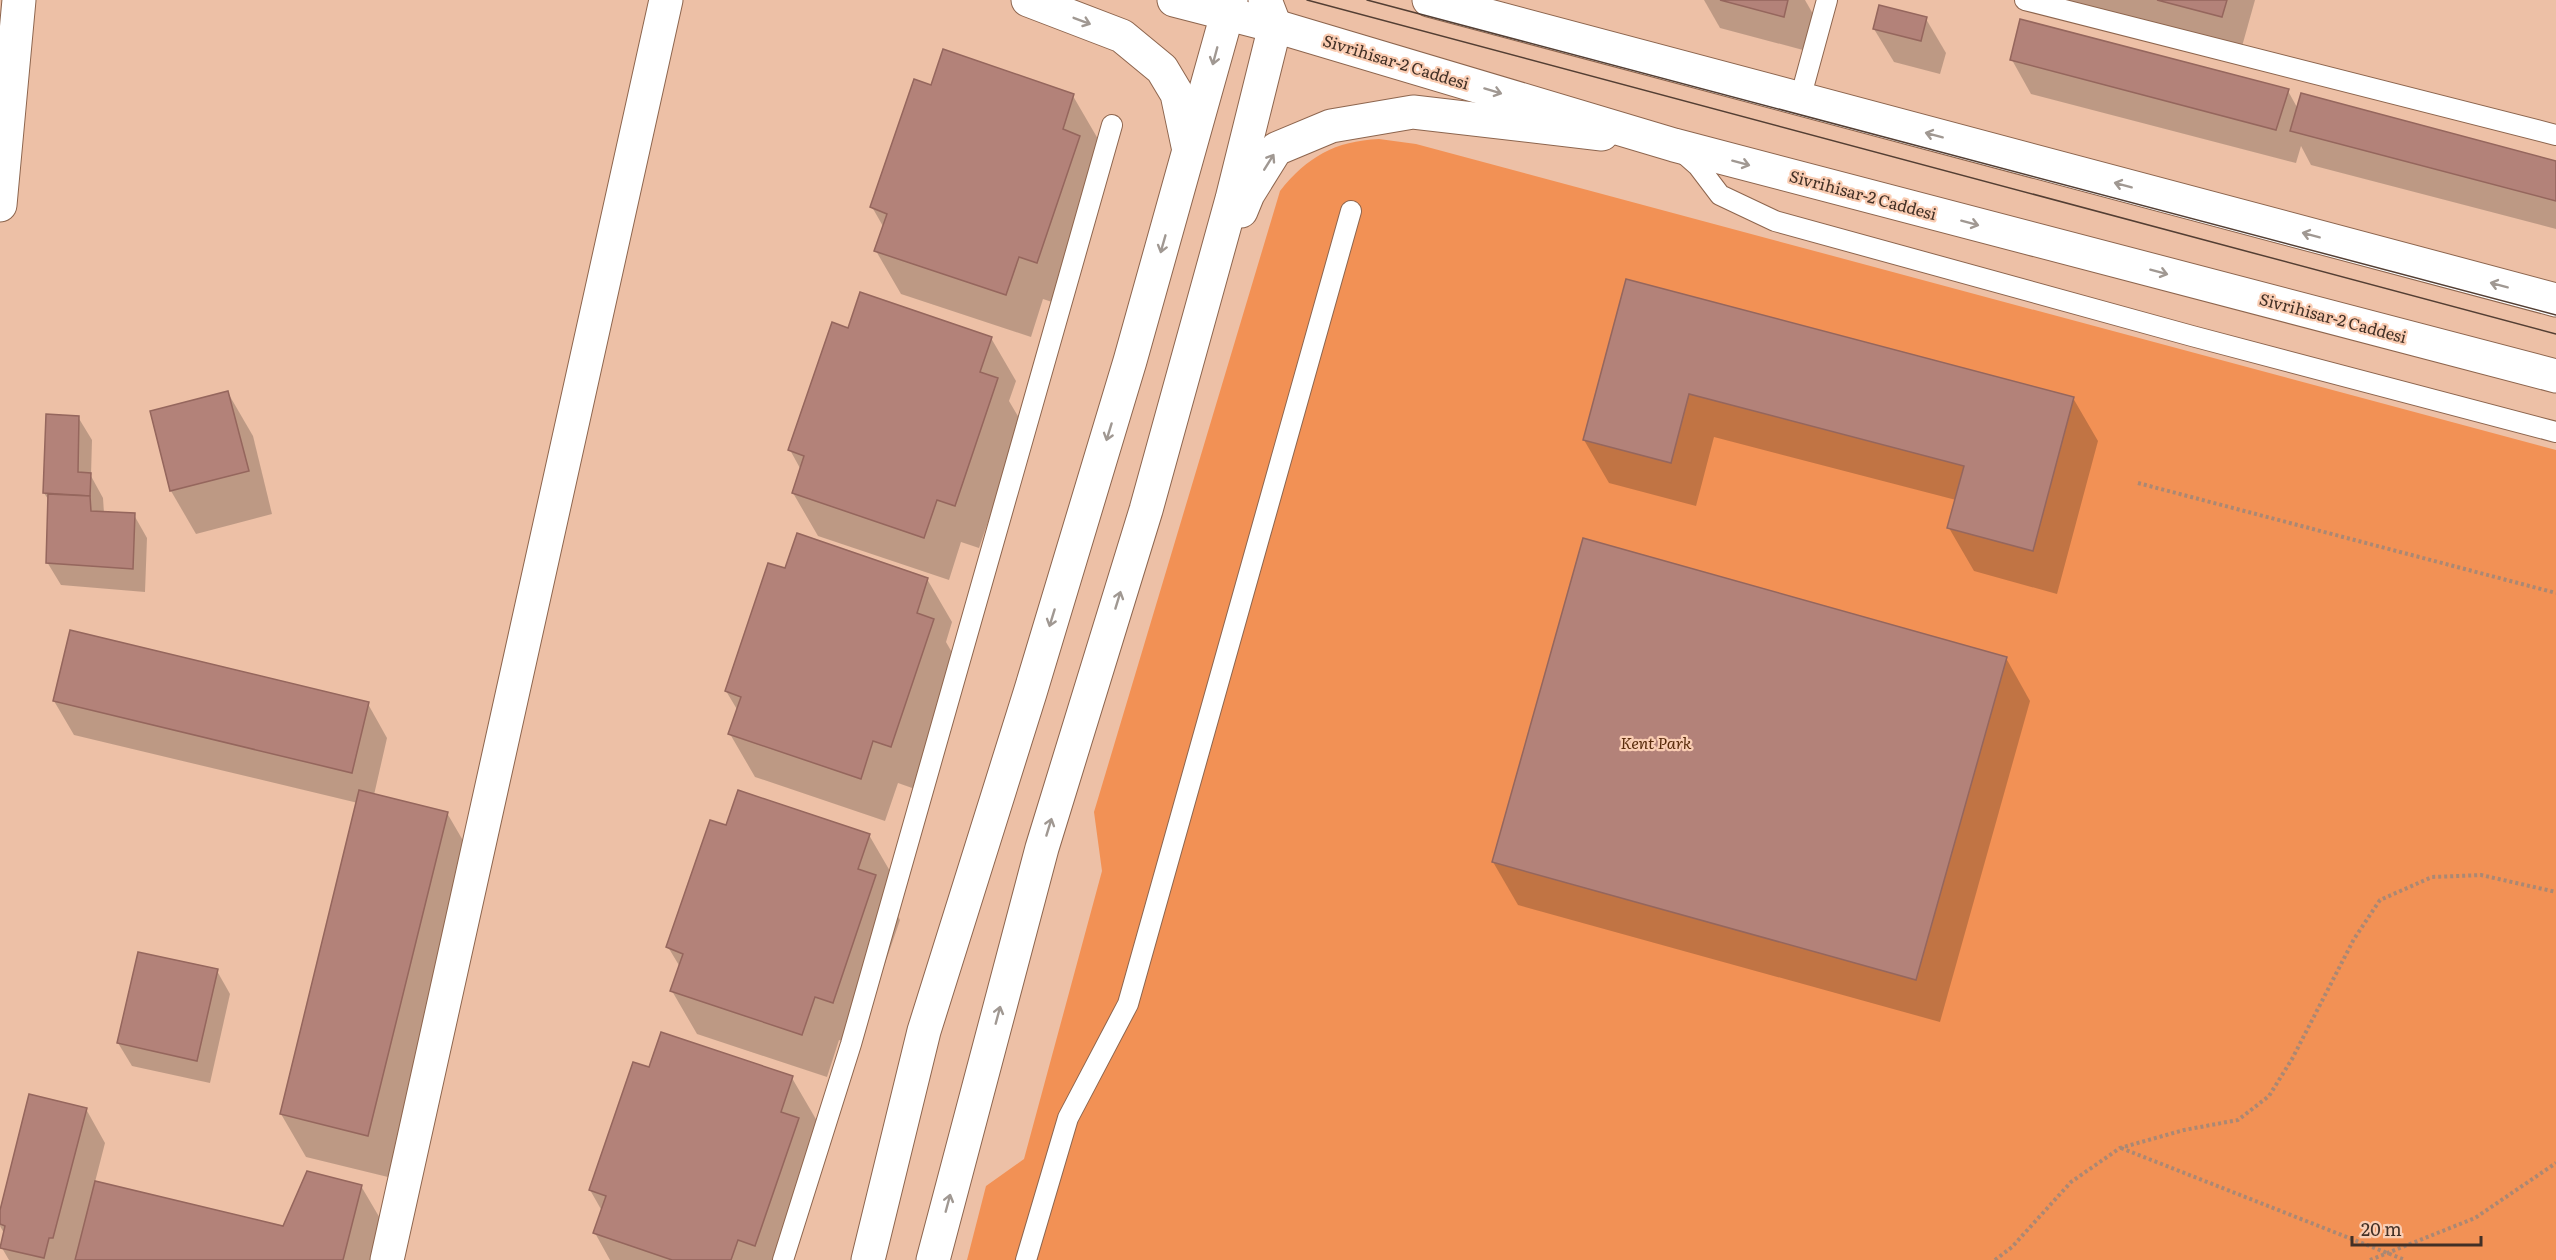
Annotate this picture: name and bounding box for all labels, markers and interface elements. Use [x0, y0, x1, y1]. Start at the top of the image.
one-way arrow [1072, 16, 1091, 27]
street label: Sivrihisar-2 Caddesi [1320, 27, 1472, 95]
one-way arrow [1209, 46, 1220, 65]
one-way arrow [1483, 86, 1502, 97]
one-way arrow [1925, 128, 1944, 140]
one-way arrow [1263, 154, 1275, 171]
one-way arrow [1731, 157, 1750, 169]
street label: Sivrihisar-2 Caddesi [1787, 163, 1940, 225]
one-way arrow [2113, 178, 2132, 190]
one-way arrow [1960, 217, 1979, 229]
one-way arrow [2302, 229, 2321, 240]
one-way arrow [1157, 234, 1168, 253]
one-way arrow [2149, 267, 2168, 278]
one-way arrow [2490, 279, 2509, 290]
street label: Sivrihisar-2 Caddesi [2257, 286, 2410, 348]
one-way arrow [1103, 422, 1114, 441]
one-way arrow [1113, 591, 1124, 610]
one-way arrow [1046, 608, 1057, 627]
park label: Kent Park [1621, 730, 1692, 754]
one-way arrow [1044, 818, 1055, 837]
one-way arrow [993, 1006, 1004, 1025]
one-way arrow [943, 1194, 955, 1213]
scale bar [2352, 1209, 2481, 1247]
text: 20 m [2361, 1215, 2402, 1242]

